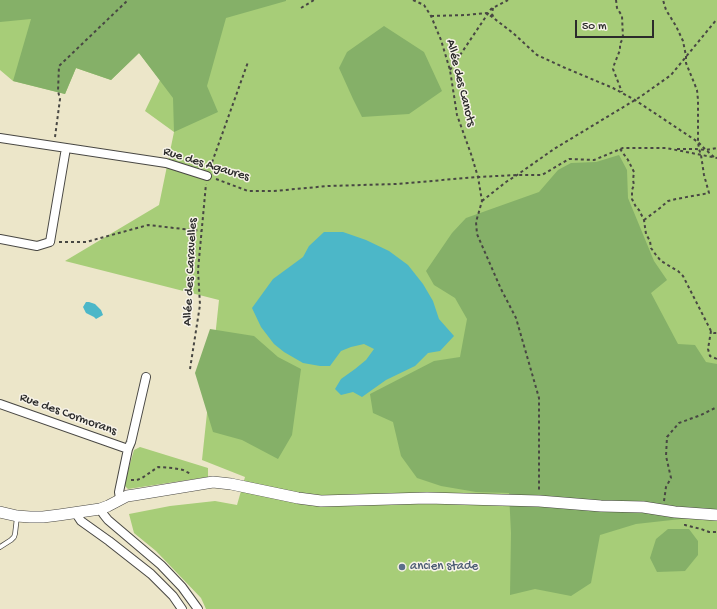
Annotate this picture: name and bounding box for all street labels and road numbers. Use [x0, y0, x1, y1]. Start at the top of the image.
street label: Allée des Canots [442, 38, 478, 128]
street label: Rue des Agaures [161, 144, 251, 186]
street label: Allée des Caravelles [180, 218, 202, 326]
street label: Rue des Cormorans [17, 390, 119, 440]

